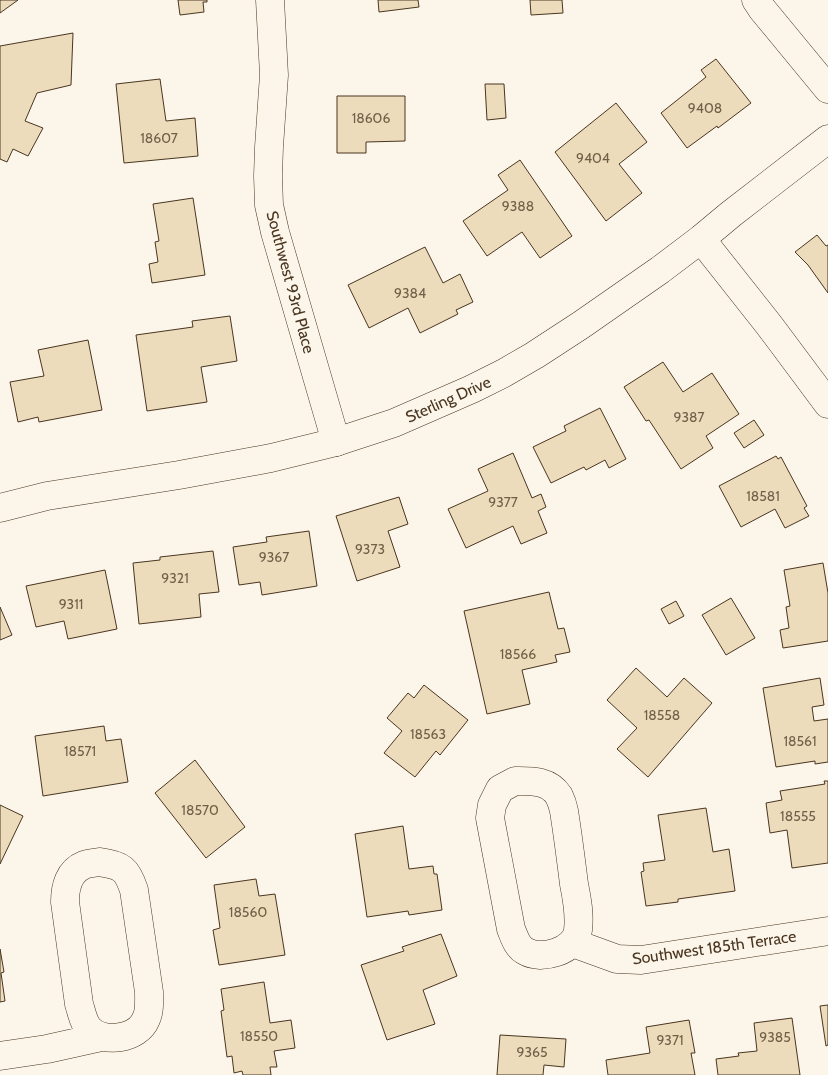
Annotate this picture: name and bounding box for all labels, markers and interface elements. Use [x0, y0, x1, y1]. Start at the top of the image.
house number: 9408 [688, 99, 722, 117]
house number: 18606 [352, 109, 390, 127]
house number: 18607 [140, 129, 178, 147]
house number: 9404 [576, 149, 610, 167]
house number: 9388 [502, 197, 534, 215]
street label: Southwest 93rd Place [262, 209, 319, 355]
house number: 9384 [394, 284, 426, 302]
street label: Sterling Drive [403, 372, 494, 427]
house number: 9387 [673, 408, 705, 426]
house number: 18581 [746, 487, 780, 505]
house number: 9377 [488, 493, 518, 511]
house number: 9373 [355, 540, 385, 558]
house number: 9367 [259, 548, 289, 566]
house number: 9321 [161, 569, 189, 587]
house number: 9311 [59, 595, 83, 613]
house number: 18566 [500, 645, 536, 663]
house number: 18558 [644, 706, 680, 724]
house number: 18563 [410, 725, 446, 743]
house number: 18561 [783, 732, 817, 750]
house number: 18571 [64, 742, 96, 760]
house number: 18570 [181, 801, 219, 819]
house number: 18555 [780, 807, 816, 825]
house number: 18560 [229, 903, 267, 921]
street label: Southwest 185th Terrace [631, 927, 797, 968]
house number: 18550 [240, 1027, 278, 1045]
house number: 9385 [759, 1028, 791, 1046]
house number: 9371 [656, 1031, 684, 1049]
house number: 9365 [516, 1043, 548, 1061]

